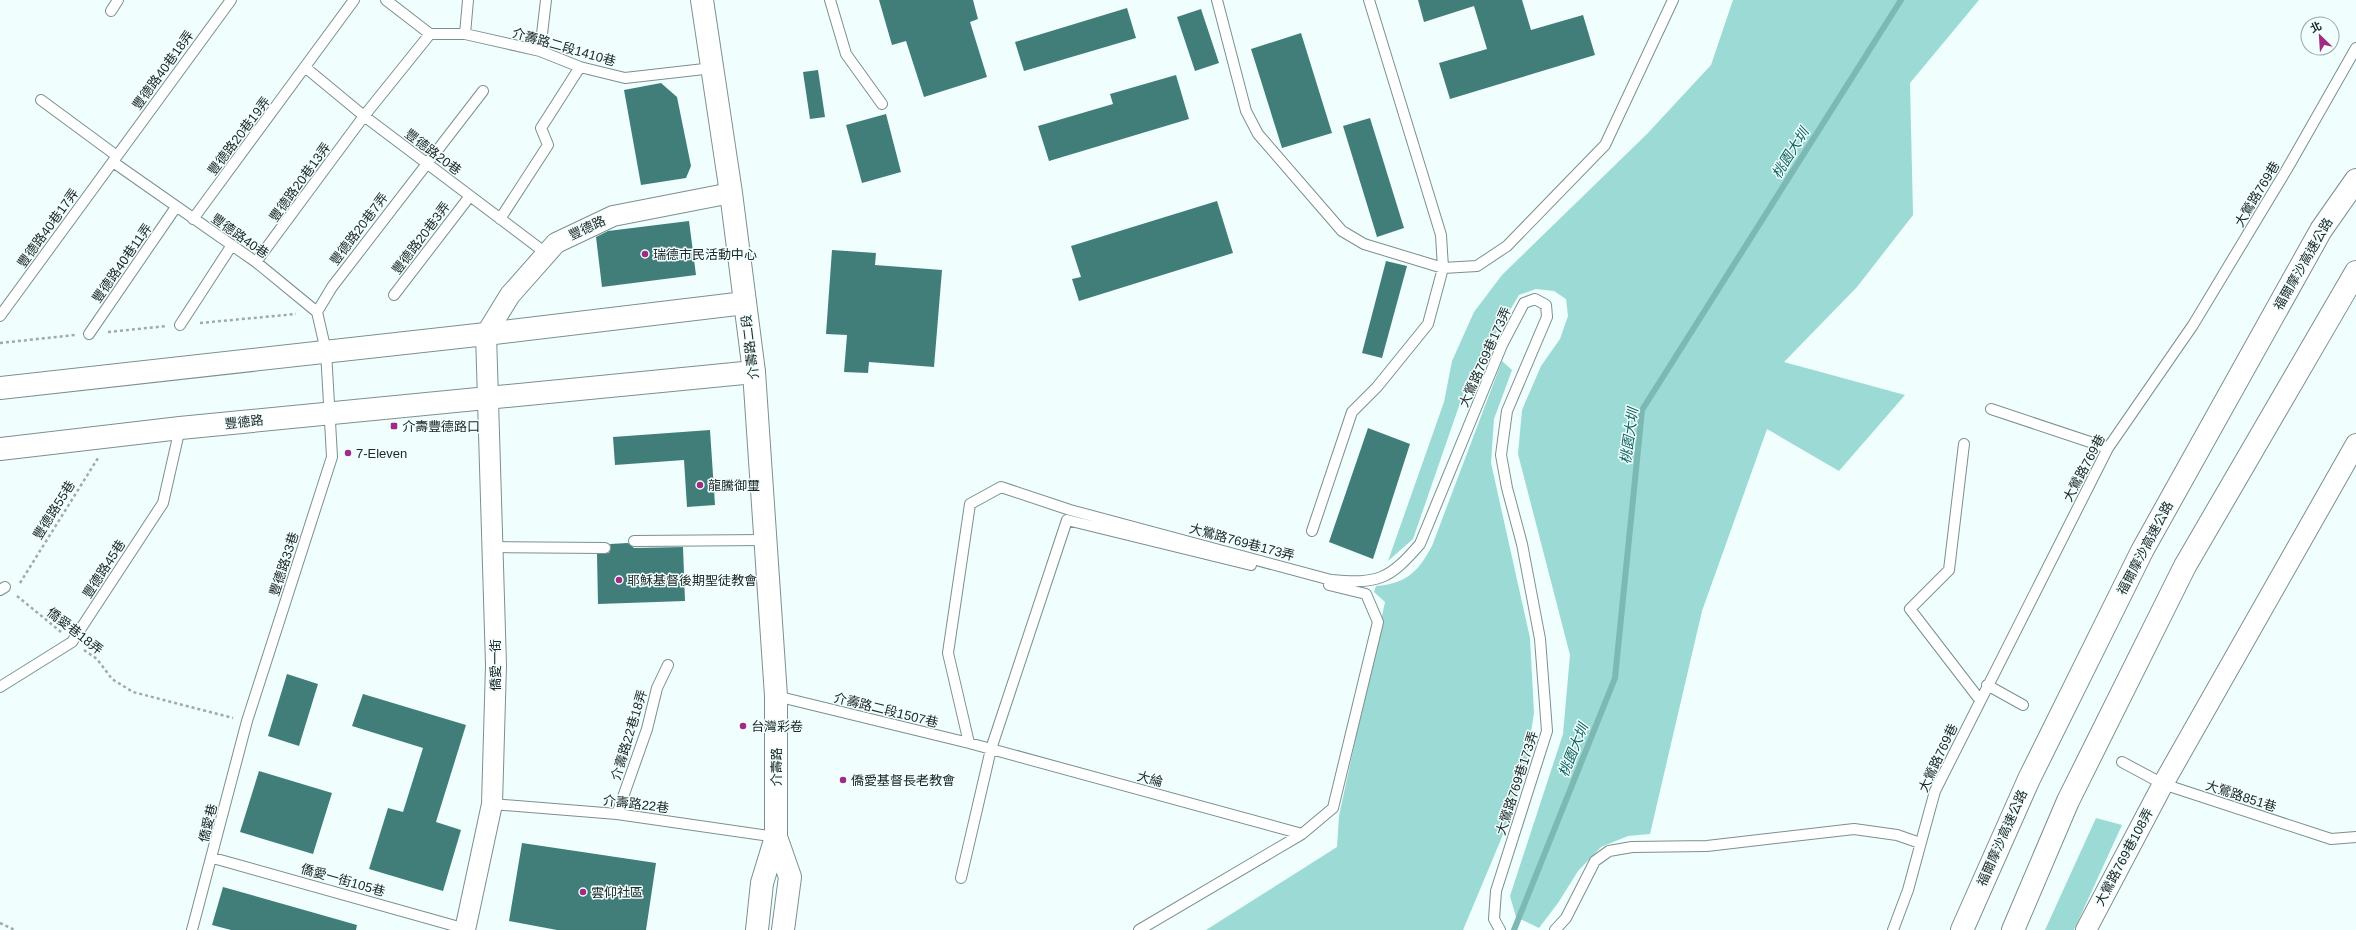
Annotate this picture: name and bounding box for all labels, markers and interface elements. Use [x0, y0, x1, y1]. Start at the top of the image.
north arrow [2300, 16, 2340, 56]
text: 北 [2308, 19, 2323, 35]
street label: 介壽路二段1410巷 [511, 25, 617, 69]
street label: 豐德路40巷18弄 [129, 28, 197, 112]
street label: 豐德路20巷19弄 [205, 94, 273, 178]
water label: 桃園大圳 [1768, 123, 1813, 181]
street label: 豐德路20巷 [402, 126, 464, 178]
street label: 豐德路20巷13弄 [266, 140, 334, 224]
street label: 大鶯路769巷 [2232, 159, 2282, 229]
street label: 豐德路40巷17弄 [14, 186, 82, 270]
street label: 豐德路20巷7弄 [327, 190, 391, 268]
street label: 豐德路20巷3弄 [389, 199, 453, 277]
street label: 豐德路40巷 [208, 211, 272, 261]
street label: 豐德路 [566, 213, 608, 243]
street label: 福爾摩沙高速公路 [2271, 215, 2335, 313]
street label: 豐德路40巷11弄 [89, 221, 155, 305]
place label: 瑞德市民活動中心 [653, 247, 757, 262]
marker: 瑞德市民活動中心 [640, 249, 650, 259]
street label: 大鶯路769巷173弄 [1456, 304, 1514, 410]
street label: 介壽路二段 [739, 314, 761, 380]
water label: 桃園大圳 [1617, 405, 1641, 465]
street label: 豐德路 [224, 413, 264, 431]
place label: 介壽豐德路口 [402, 419, 480, 434]
marker: 介壽豐德路口 [389, 421, 399, 431]
street label: 大鶯路769巷 [2060, 432, 2108, 504]
place label: 7-Eleven [356, 446, 407, 461]
marker: 7-Eleven [343, 448, 353, 458]
street label: 豐德路55巷 [30, 478, 78, 542]
place label: 龍騰御璽 [708, 478, 760, 493]
marker: 龍騰御璽 [695, 480, 705, 490]
street label: 福爾摩沙高速公路 [2114, 499, 2176, 597]
street label: 大鶯路769巷173弄 [1188, 521, 1296, 563]
street label: 豐德路33巷 [267, 530, 301, 598]
street label: 豐德路45巷 [80, 537, 128, 601]
place label: 耶穌基督後期聖徒教會 [627, 573, 757, 588]
marker: 耶穌基督後期聖徒教會 [614, 575, 624, 585]
street label: 僑愛巷18弄 [44, 605, 106, 657]
street label: 僑愛一街 [488, 639, 503, 691]
street label: 介壽路22巷18弄 [608, 688, 650, 782]
street label: 介壽路二段1507巷 [832, 690, 940, 730]
place label: 台灣彩卷 [751, 719, 803, 734]
water label: 桃園大圳 [1555, 719, 1592, 779]
marker: 台灣彩卷 [738, 721, 748, 731]
street label: 大鶯路769巷 [1916, 721, 1960, 795]
street label: 大鶯路769巷173弄 [1493, 729, 1541, 837]
street label: 介壽路 [769, 747, 784, 787]
street label: 大綸 [1135, 768, 1165, 790]
place label: 僑愛基督長老教會 [851, 773, 955, 788]
marker: 僑愛基督長老教會 [838, 775, 848, 785]
street label: 大鶯路851巷 [2204, 777, 2278, 815]
street label: 福爾摩沙高速公路 [1974, 787, 2030, 889]
street label: 介壽路22巷 [602, 793, 670, 815]
street label: 僑愛巷 [196, 802, 220, 844]
street label: 大鶯路769巷108弄 [2092, 806, 2156, 908]
street label: 僑愛一街105巷 [299, 861, 387, 899]
place label: 雲仰社區 [591, 885, 643, 900]
marker: 雲仰社區 [578, 887, 588, 897]

